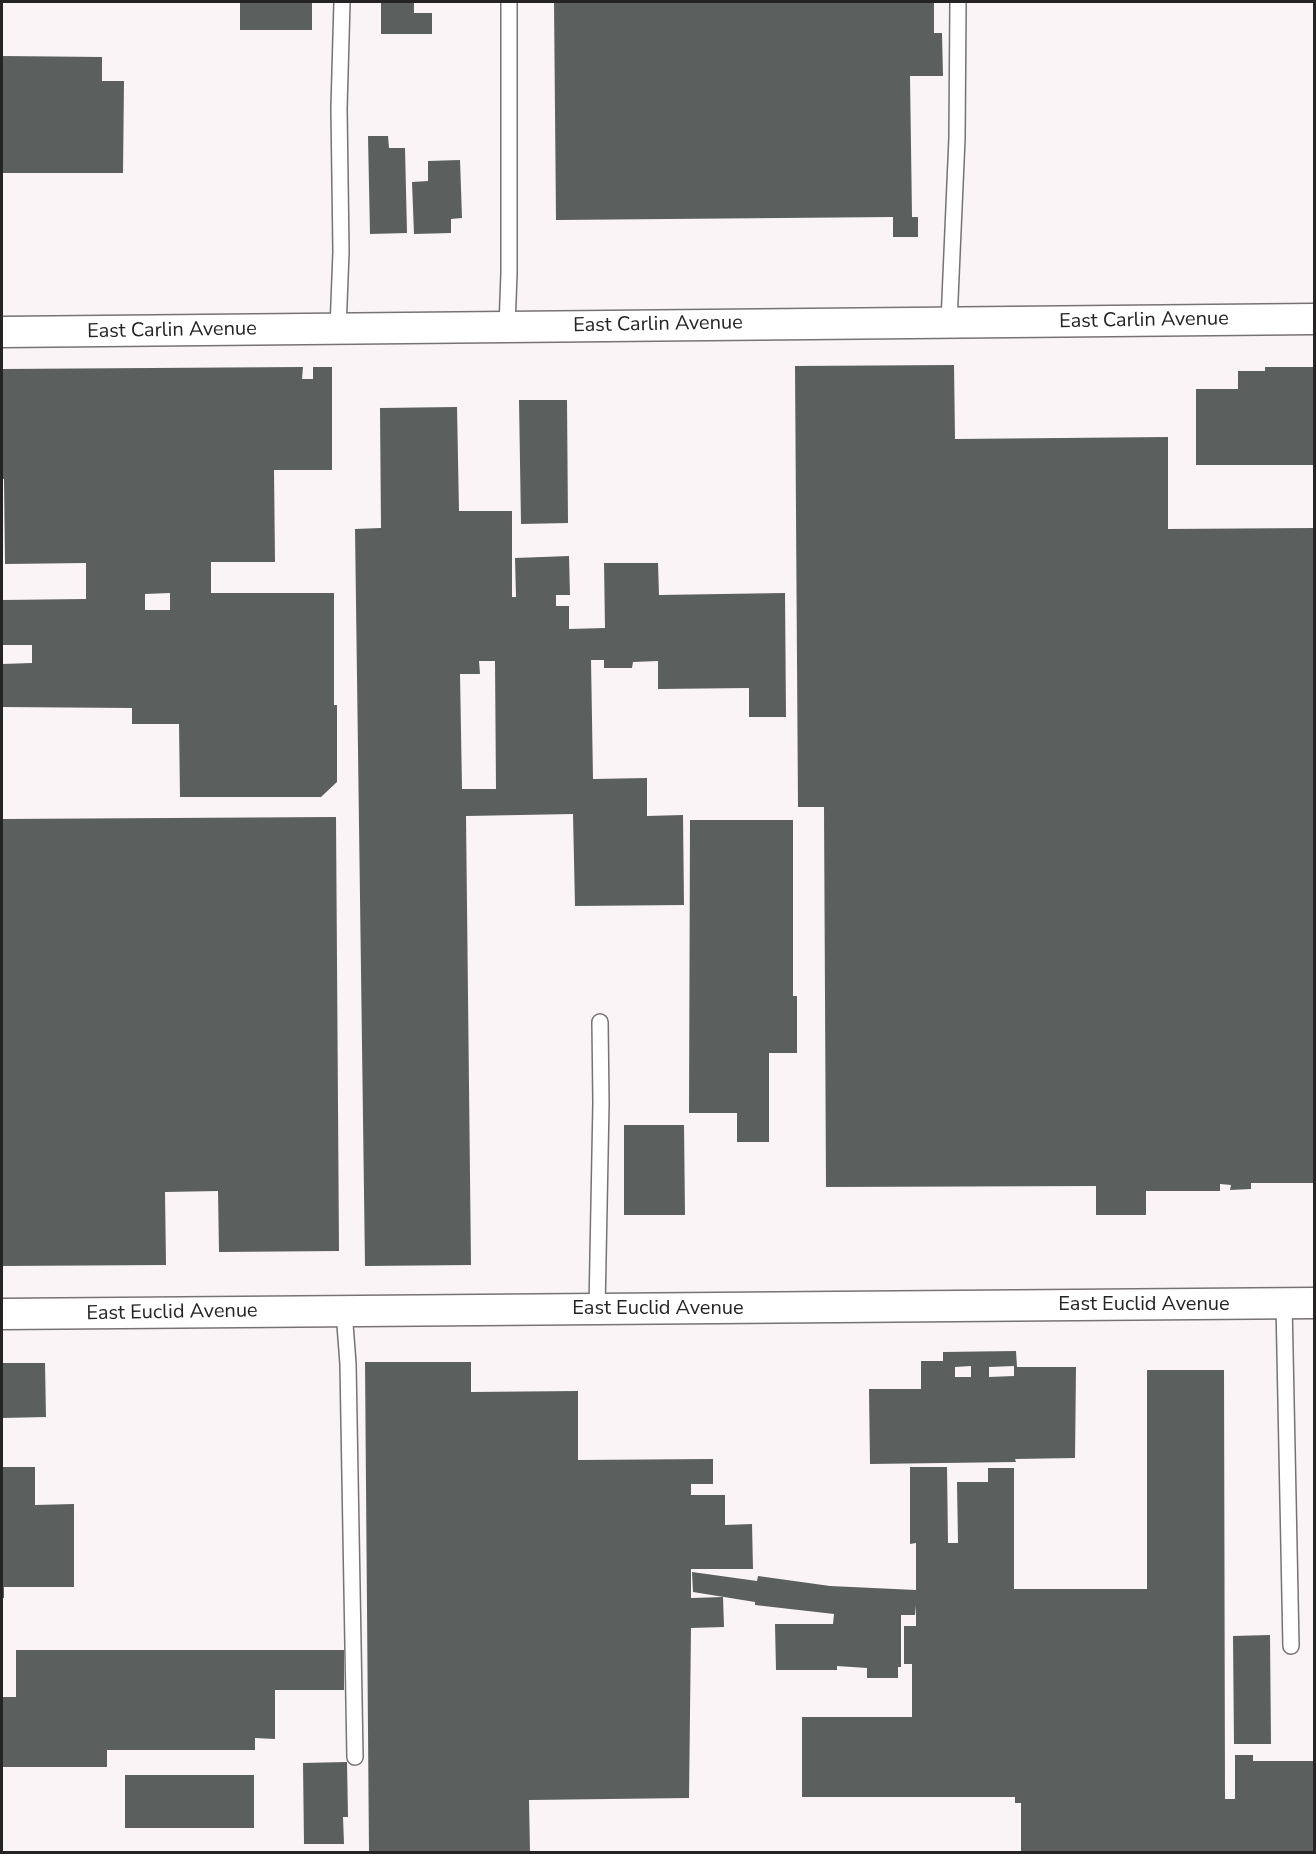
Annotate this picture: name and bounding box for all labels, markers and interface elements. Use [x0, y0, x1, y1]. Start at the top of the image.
street label: East Carlin Avenue [1059, 308, 1229, 334]
street label: East Carlin Avenue [573, 312, 743, 338]
street label: East Carlin Avenue [87, 318, 257, 344]
street label: East Euclid Avenue [1058, 1293, 1230, 1317]
street label: East Euclid Avenue [572, 1297, 744, 1321]
street label: East Euclid Avenue [86, 1300, 258, 1326]

